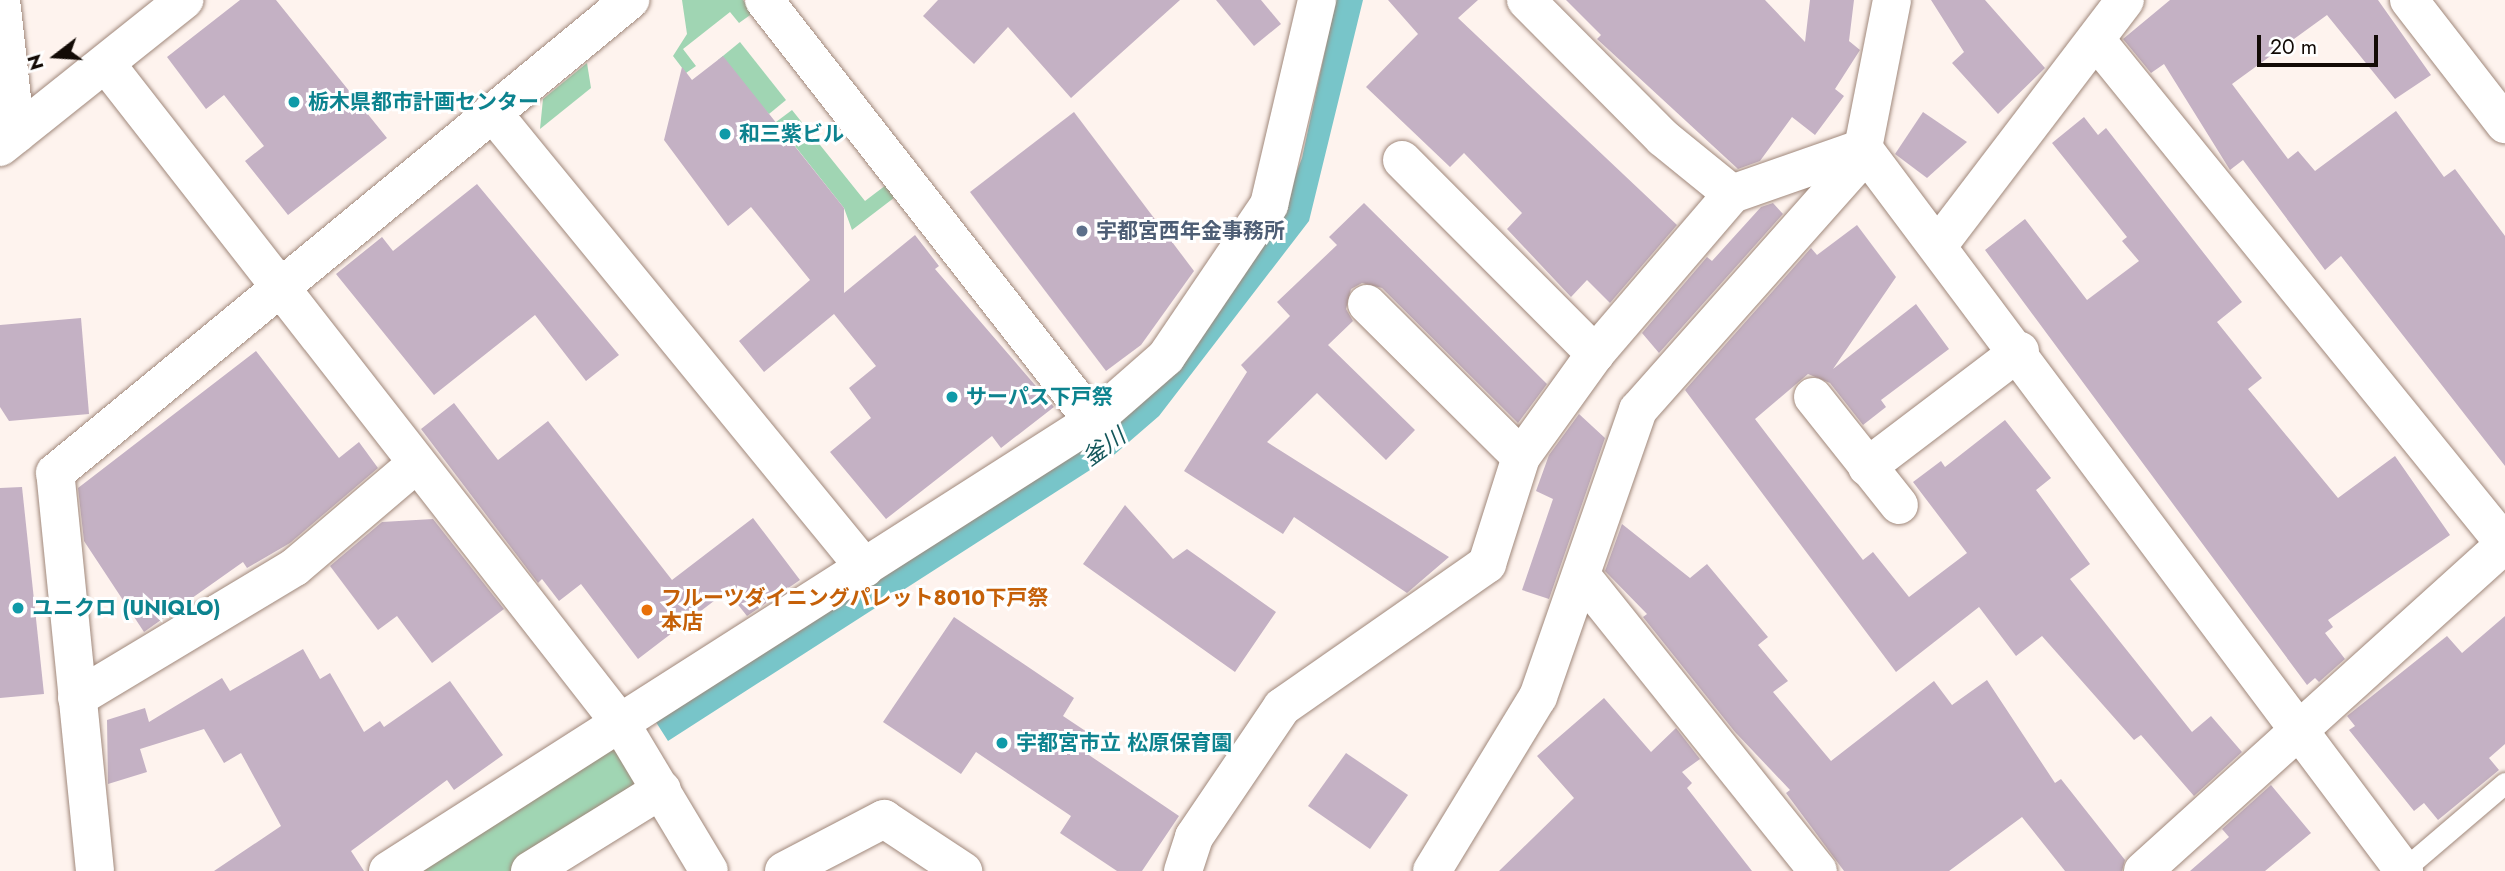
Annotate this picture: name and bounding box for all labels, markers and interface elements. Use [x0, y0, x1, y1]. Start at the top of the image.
north arrow [21, 21, 91, 91]
scale bar [2260, 21, 2381, 65]
text: 20 m [2270, 32, 2317, 62]
text: N [20, 51, 51, 73]
place label: 栃木県都市計画センター [308, 89, 539, 115]
marker: 栃木県都市計画センター [286, 94, 302, 110]
place label: 和三紫ビル [739, 121, 844, 147]
marker: 和三紫ビル [717, 126, 733, 142]
place label: 宇都宮西年金事務所 [1096, 218, 1285, 244]
marker: 宇都宮西年金事務所 [1074, 223, 1090, 239]
place label: サーパス下戸祭 [966, 384, 1113, 410]
marker: サーパス下戸祭 [944, 389, 960, 405]
water label: 釜川 [1077, 422, 1131, 472]
place label: フルーツダイニングパレット8010下戸祭 本店 [661, 585, 1049, 635]
place label: ユニクロ (UNIQLO) [32, 595, 221, 621]
marker: ユニクロ (UNIQLO) [10, 600, 26, 616]
marker: フルーツダイニングパレット8010下戸祭 本店 [639, 602, 655, 618]
place label: 宇都宮市立 松原保育園 [1016, 730, 1232, 756]
marker: 宇都宮市立 松原保育園 [994, 735, 1010, 751]

